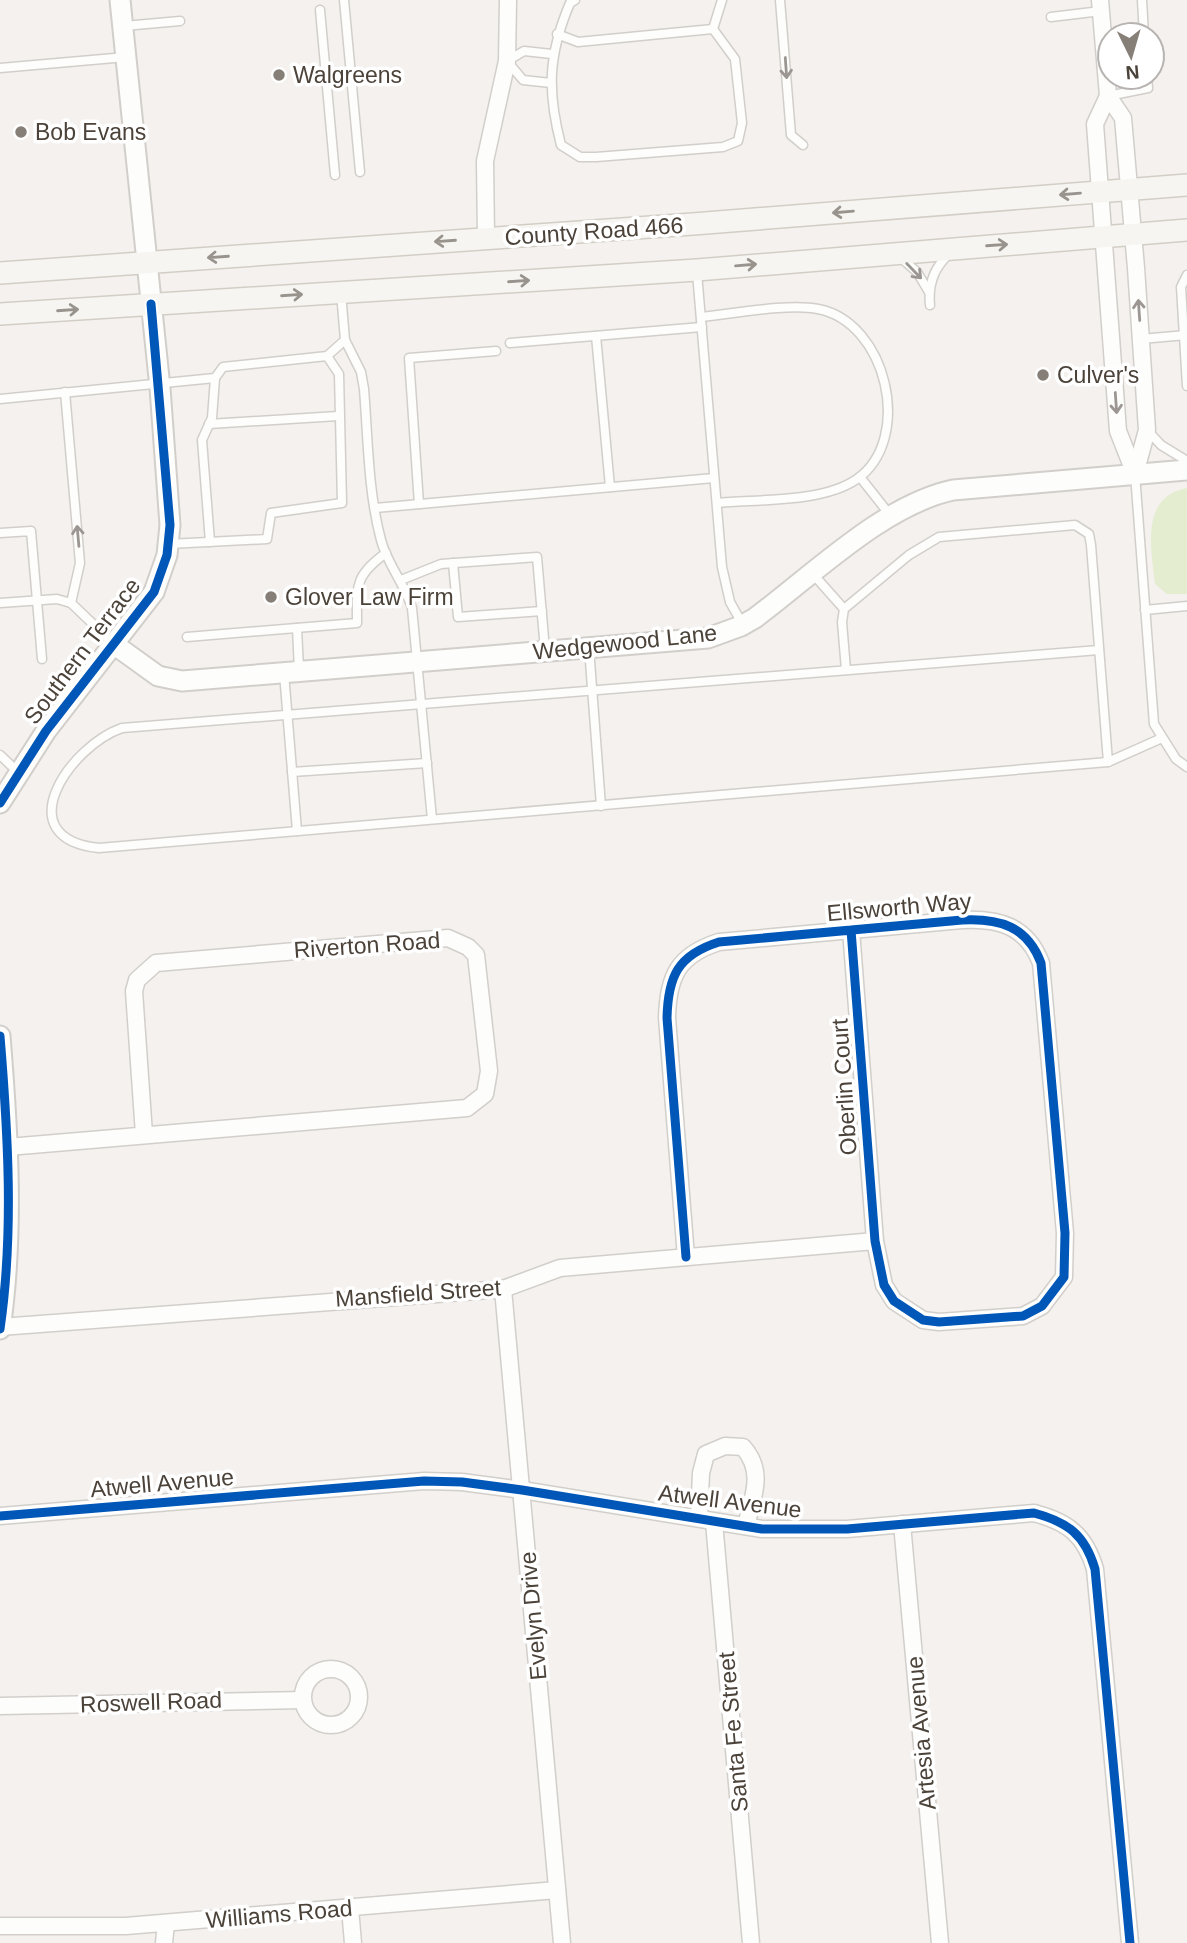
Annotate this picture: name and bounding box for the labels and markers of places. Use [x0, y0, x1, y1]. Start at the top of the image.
place label: Walgreens [293, 62, 402, 88]
marker: Walgreens [271, 67, 287, 83]
place label: Bob Evans [35, 119, 146, 145]
marker: Bob Evans [13, 124, 29, 140]
place label: Culver's [1057, 362, 1139, 388]
marker: Culver's [1035, 367, 1051, 383]
place label: Glover Law Firm [285, 584, 454, 610]
marker: Glover Law Firm [263, 589, 279, 605]

